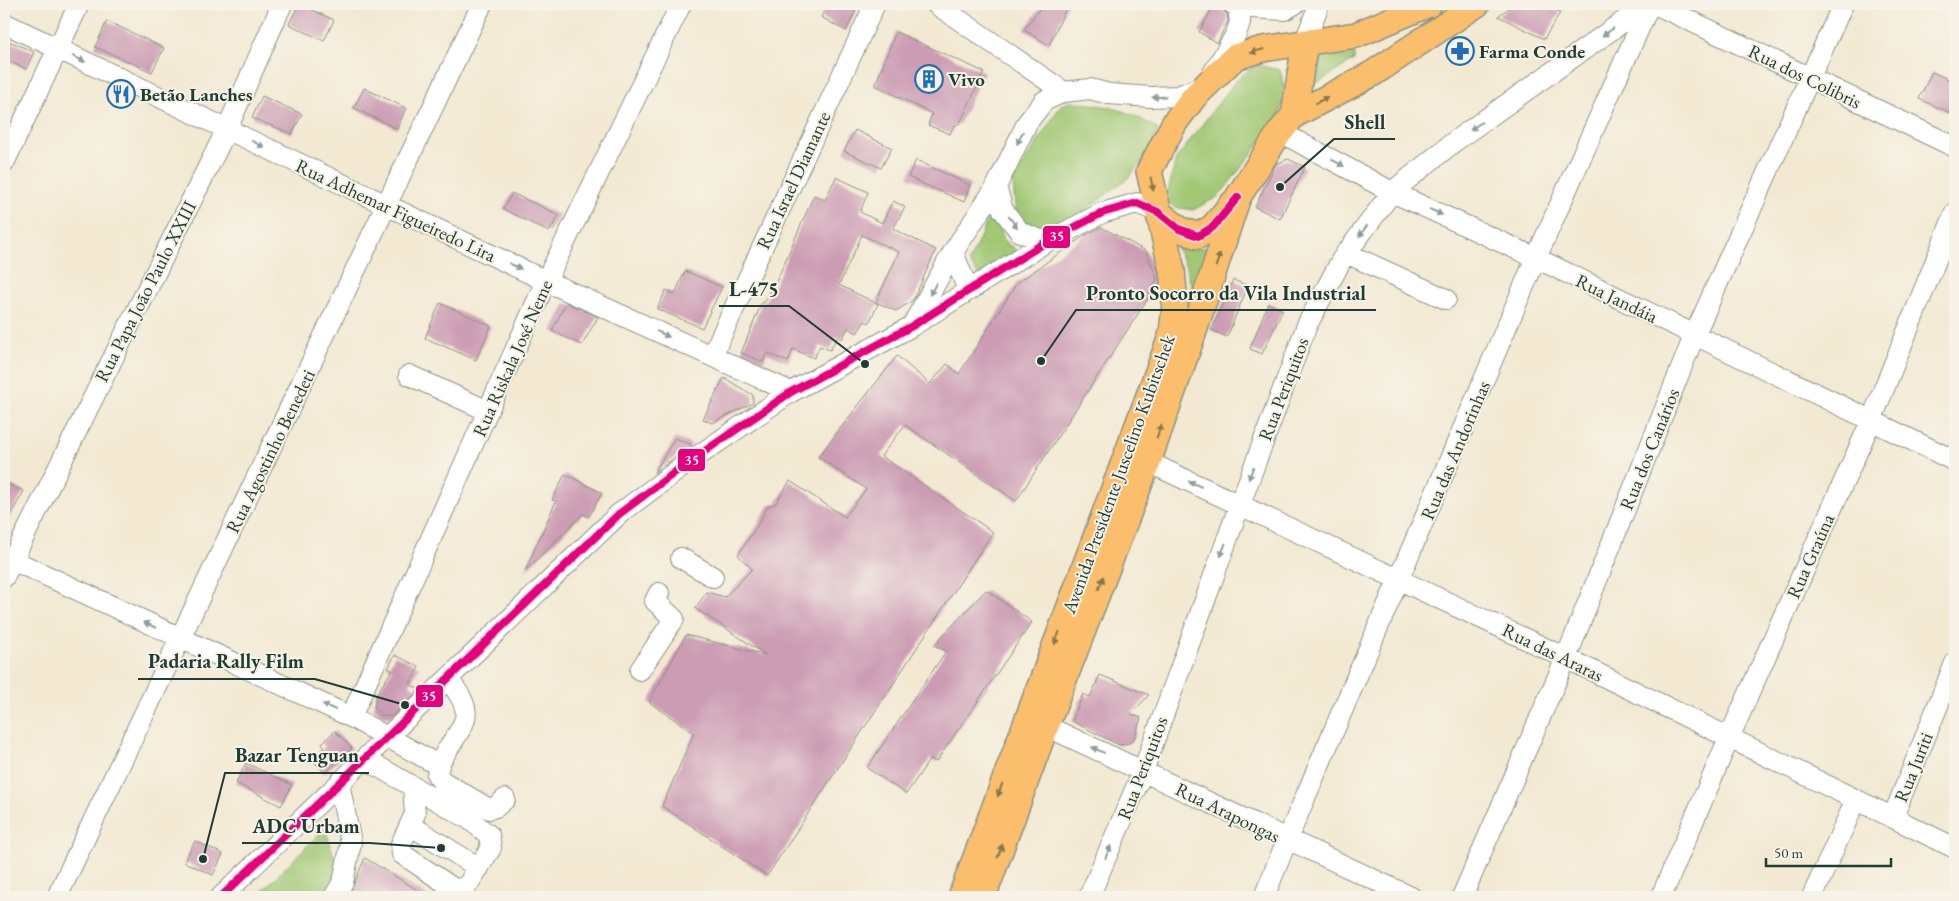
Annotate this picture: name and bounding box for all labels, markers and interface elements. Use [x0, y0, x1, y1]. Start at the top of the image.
one-way arrow [1601, 27, 1615, 37]
pharmacy icon: Farma Conde [1445, 36, 1475, 66]
street label: Rua dos Colibris [1744, 38, 1865, 115]
place label: Farma Conde [1479, 39, 1585, 64]
one-way arrow [1250, 47, 1265, 55]
one-way arrow [72, 56, 86, 64]
building icon: Vivo [914, 64, 944, 94]
place label: Vivo [948, 67, 985, 92]
restaurant icon: Betão Lanches [106, 79, 136, 109]
place label: Betão Lanches [140, 82, 253, 107]
one-way arrow [1151, 93, 1167, 101]
one-way arrow [1314, 96, 1329, 104]
callout: Shell [1334, 104, 1395, 139]
street label: Rua Israel Diamante [751, 107, 836, 253]
text: Shell [1345, 109, 1386, 135]
one-way arrow [1469, 121, 1483, 131]
one-way arrow [1016, 131, 1024, 146]
one-way arrow [251, 140, 265, 148]
street label: Rua Adhemar Figueiredo Lira [292, 153, 500, 268]
one-way arrow [1331, 159, 1345, 167]
one-way arrow [1148, 176, 1156, 191]
street label: Rua Papa João Paulo XXIII [89, 196, 202, 386]
one-way arrow [1429, 208, 1443, 216]
one-way arrow [1007, 215, 1018, 228]
one-way arrow [1357, 224, 1368, 237]
line badge: 35 [1042, 225, 1071, 249]
text: 35 [1050, 227, 1064, 245]
one-way arrow [1215, 253, 1222, 268]
one-way arrow [508, 263, 522, 271]
street label: Rua Jandáia [1572, 268, 1662, 329]
callout: L-475 [719, 271, 789, 306]
callout: Pronto Socorro da Vila Industrial [1076, 275, 1376, 310]
street label: Rua Riskala José Neme [467, 276, 558, 441]
text: L-475 [729, 276, 779, 302]
text: Pronto Socorro da Vila Industrial [1086, 280, 1366, 306]
one-way arrow [928, 283, 937, 296]
street label: Avenida Presidente Juscelino Kubitschek [1056, 330, 1181, 618]
one-way arrow [656, 331, 670, 339]
street label: Rua Periquitos [1252, 334, 1315, 445]
street label: Rua Agostinho Benedeti [220, 365, 321, 537]
street label: Rua das Andorinhas [1415, 377, 1496, 524]
street label: Rua dos Canários [1614, 385, 1685, 514]
one-way arrow [1156, 423, 1163, 438]
line badge: 35 [677, 448, 706, 472]
text: 35 [685, 451, 699, 469]
one-way arrow [1247, 466, 1255, 480]
one-way arrow [1188, 480, 1202, 488]
street label: Rua Graúna [1781, 509, 1840, 603]
one-way arrow [1219, 543, 1227, 558]
one-way arrow [1098, 575, 1106, 590]
street label: Rua das Araras [1498, 617, 1607, 688]
one-way arrow [143, 620, 157, 628]
one-way arrow [1053, 630, 1060, 645]
callout: Padaria Rally Film [138, 644, 315, 679]
text: Padaria Rally Film [148, 648, 304, 674]
line badge: 35 [415, 684, 444, 708]
text: 35 [422, 687, 436, 705]
one-way arrow [322, 703, 336, 711]
street label: Rua Periquitos [1111, 713, 1174, 824]
street label: Rua Juriti [1888, 728, 1939, 806]
callout: Bazar Tenguan [225, 738, 369, 773]
text: Bazar Tenguan [235, 742, 359, 768]
one-way arrow [1091, 746, 1105, 754]
street label: Rua Arapongas [1171, 776, 1284, 849]
one-way arrow [996, 783, 1004, 797]
callout: ADC Urbam [242, 808, 370, 843]
text: ADC Urbam [251, 813, 360, 839]
scale bar [1766, 836, 1892, 868]
text: 50 m [1774, 843, 1803, 862]
one-way arrow [997, 844, 1004, 859]
one-way arrow [1105, 845, 1113, 859]

